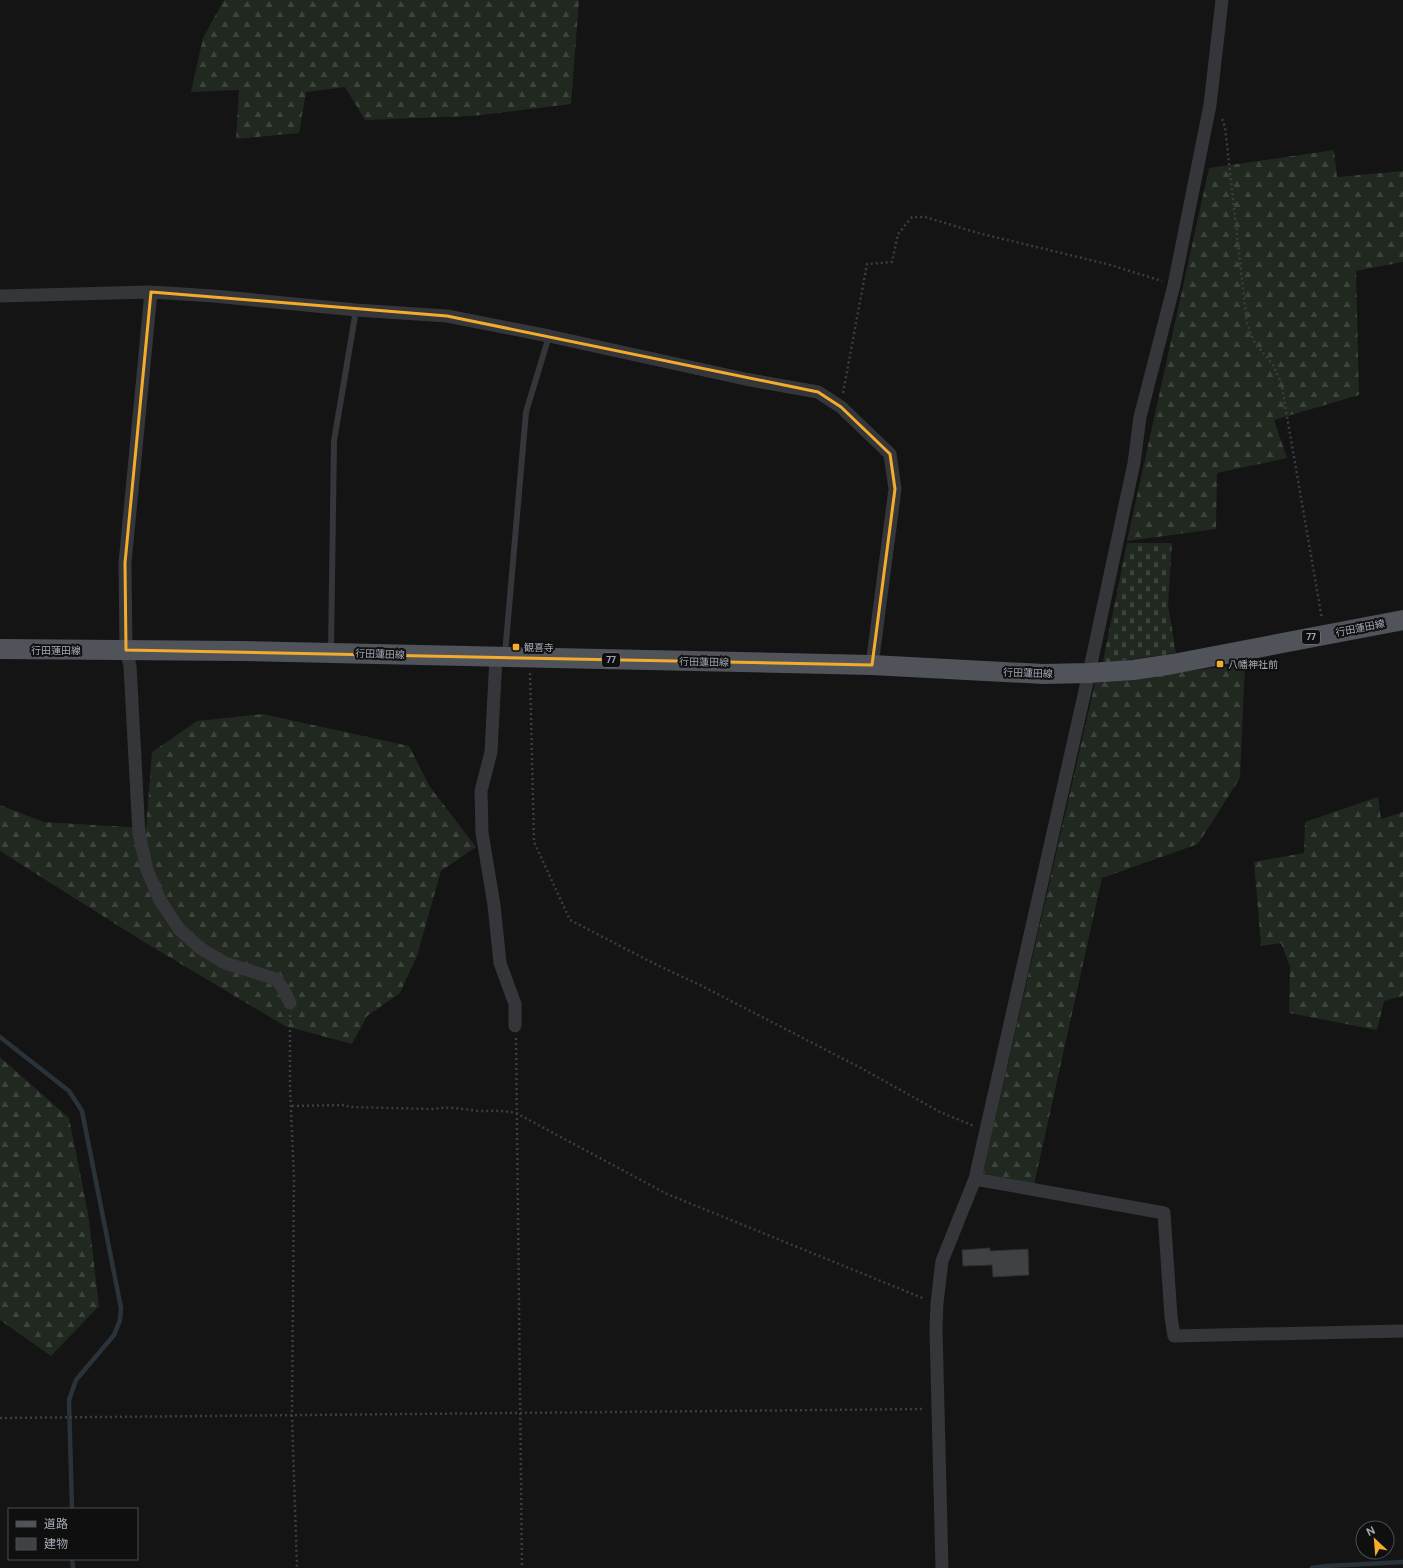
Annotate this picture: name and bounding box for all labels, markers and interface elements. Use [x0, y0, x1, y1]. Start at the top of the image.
street label: 行田蓮田線 [1334, 617, 1386, 639]
road number: 77 [1302, 630, 1320, 644]
place label: 観喜寺 [524, 641, 554, 654]
marker: 観喜寺 [511, 642, 521, 652]
street label: 行田蓮田線 [31, 644, 81, 657]
street label: 行田蓮田線 [355, 647, 405, 661]
road number: 77 [602, 653, 620, 667]
street label: 行田蓮田線 [679, 655, 729, 669]
place label: 八幡神社前 [1228, 658, 1278, 671]
marker: 八幡神社前 [1215, 659, 1225, 669]
street label: 行田蓮田線 [1003, 666, 1053, 680]
legend [8, 1508, 138, 1560]
text: 道路 [44, 1516, 68, 1532]
north arrow [1355, 1520, 1395, 1560]
text: N [1364, 1523, 1377, 1539]
text: 建物 [44, 1536, 68, 1552]

